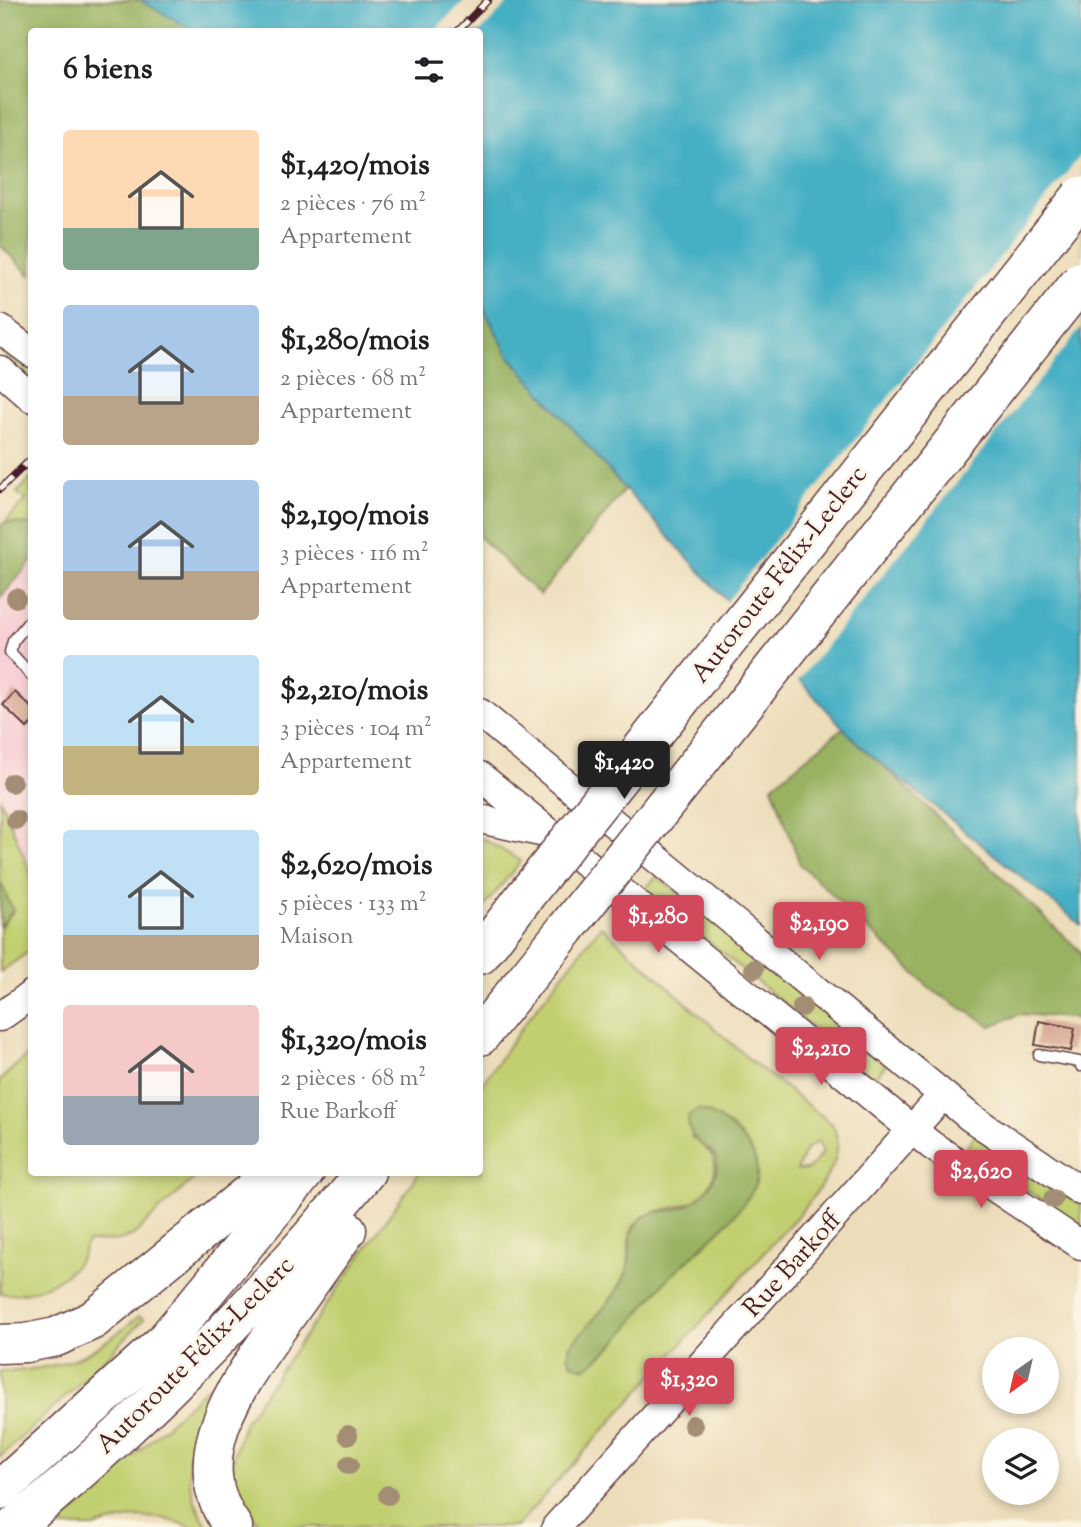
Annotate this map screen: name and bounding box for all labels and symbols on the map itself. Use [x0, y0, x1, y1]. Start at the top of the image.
street label: Autoroute Félix-Leclerc [683, 458, 877, 692]
pin: $1,420 [567, 742, 681, 801]
pin: $1,280 [601, 895, 715, 955]
pin: $2,190 [762, 902, 876, 962]
pin: $2,210 [764, 1028, 878, 1087]
pin: $2,620 [924, 1150, 1038, 1210]
street label: Rue Barkoff [735, 1203, 852, 1326]
street label: Autoroute Félix-Leclerc [88, 1248, 304, 1464]
north arrow [982, 1337, 1059, 1414]
pin: $1,320 [632, 1358, 746, 1418]

